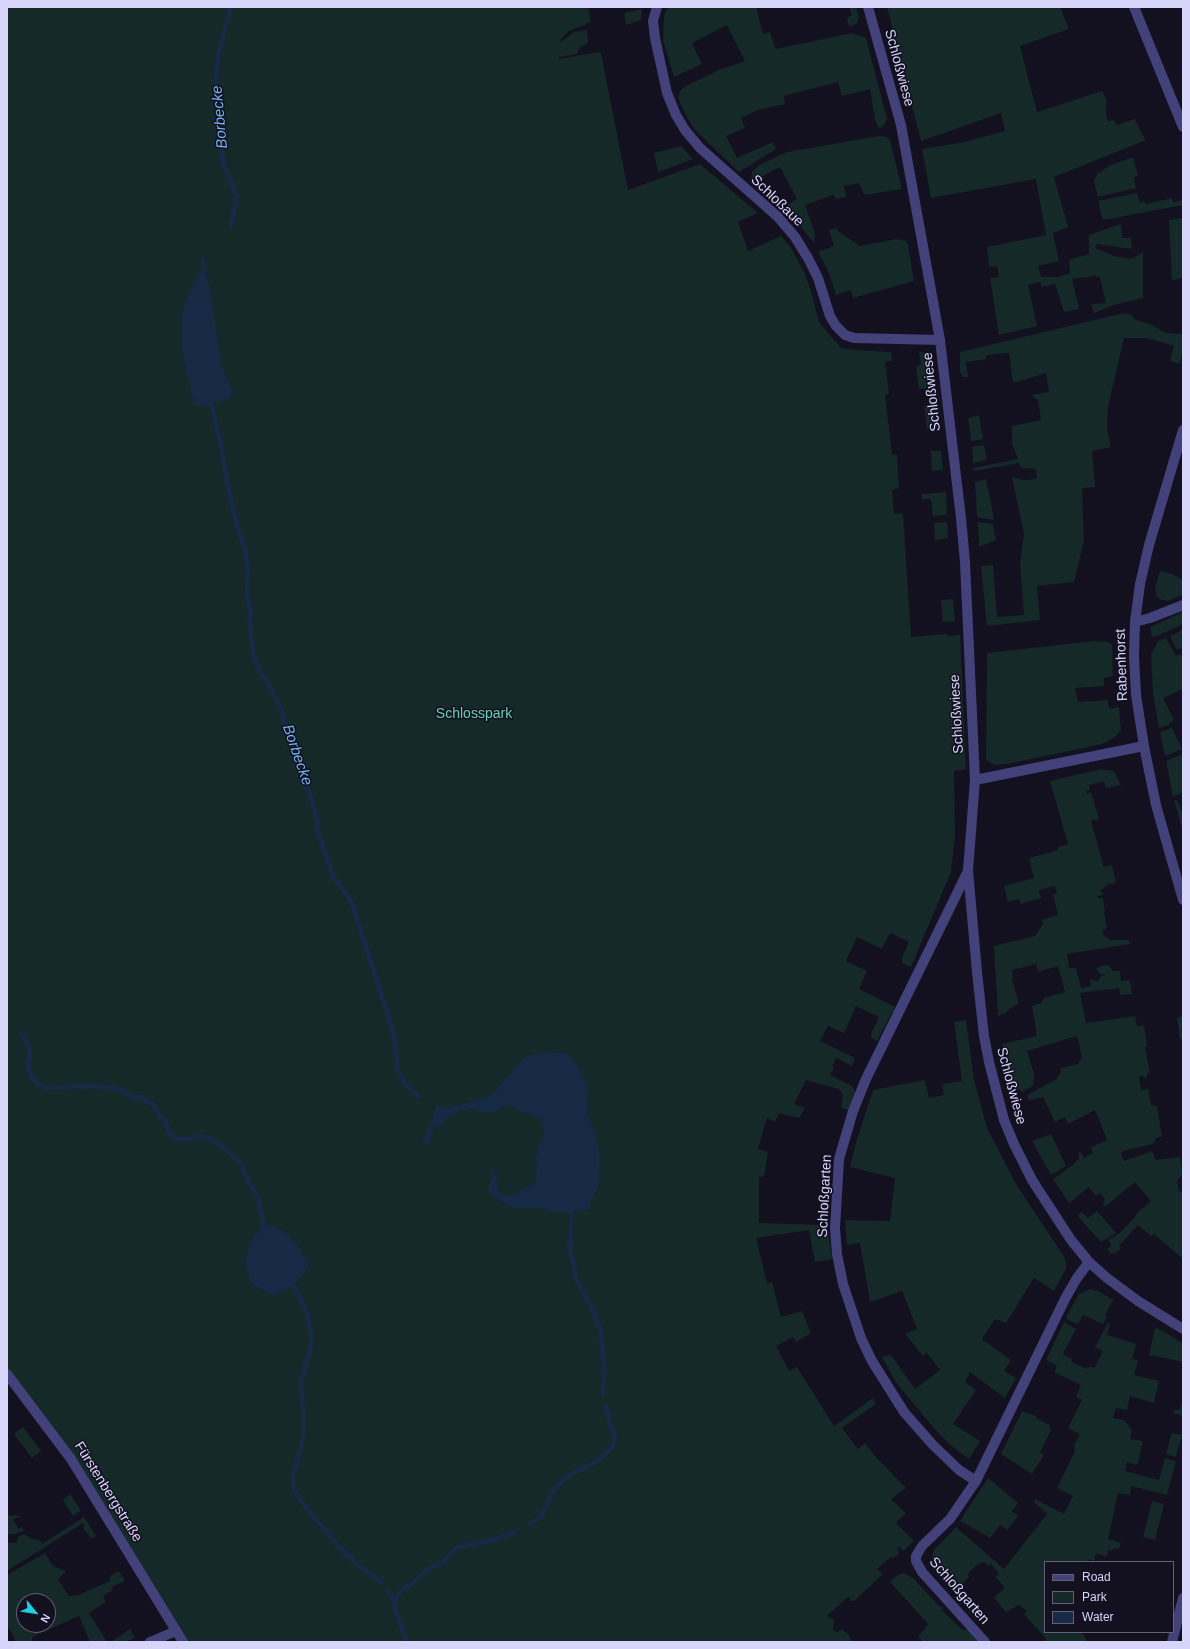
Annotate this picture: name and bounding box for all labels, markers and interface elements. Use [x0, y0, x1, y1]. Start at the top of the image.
street label: Schloßwiese [881, 27, 917, 109]
water label: Borbecke [208, 85, 232, 149]
street label: Schloßaue [747, 172, 807, 230]
street label: Schloßwiese [919, 352, 945, 432]
street label: Rabenhorst [1112, 629, 1132, 701]
street label: Schloßwiese [947, 674, 967, 754]
park label: Schlosspark [436, 706, 512, 722]
water label: Borbecke [278, 722, 316, 788]
street label: Schloßwiese [993, 1045, 1029, 1127]
street label: Schloßgarten [814, 1154, 836, 1238]
street label: Fürstenbergstraße [70, 1439, 146, 1545]
street label: Schloßgarten [925, 1554, 993, 1628]
legend [1044, 1561, 1174, 1633]
text: Road [1082, 1570, 1111, 1584]
text: Park [1082, 1590, 1107, 1604]
north arrow [16, 1593, 56, 1633]
text: Water [1082, 1610, 1114, 1624]
text: N [38, 1612, 53, 1625]

